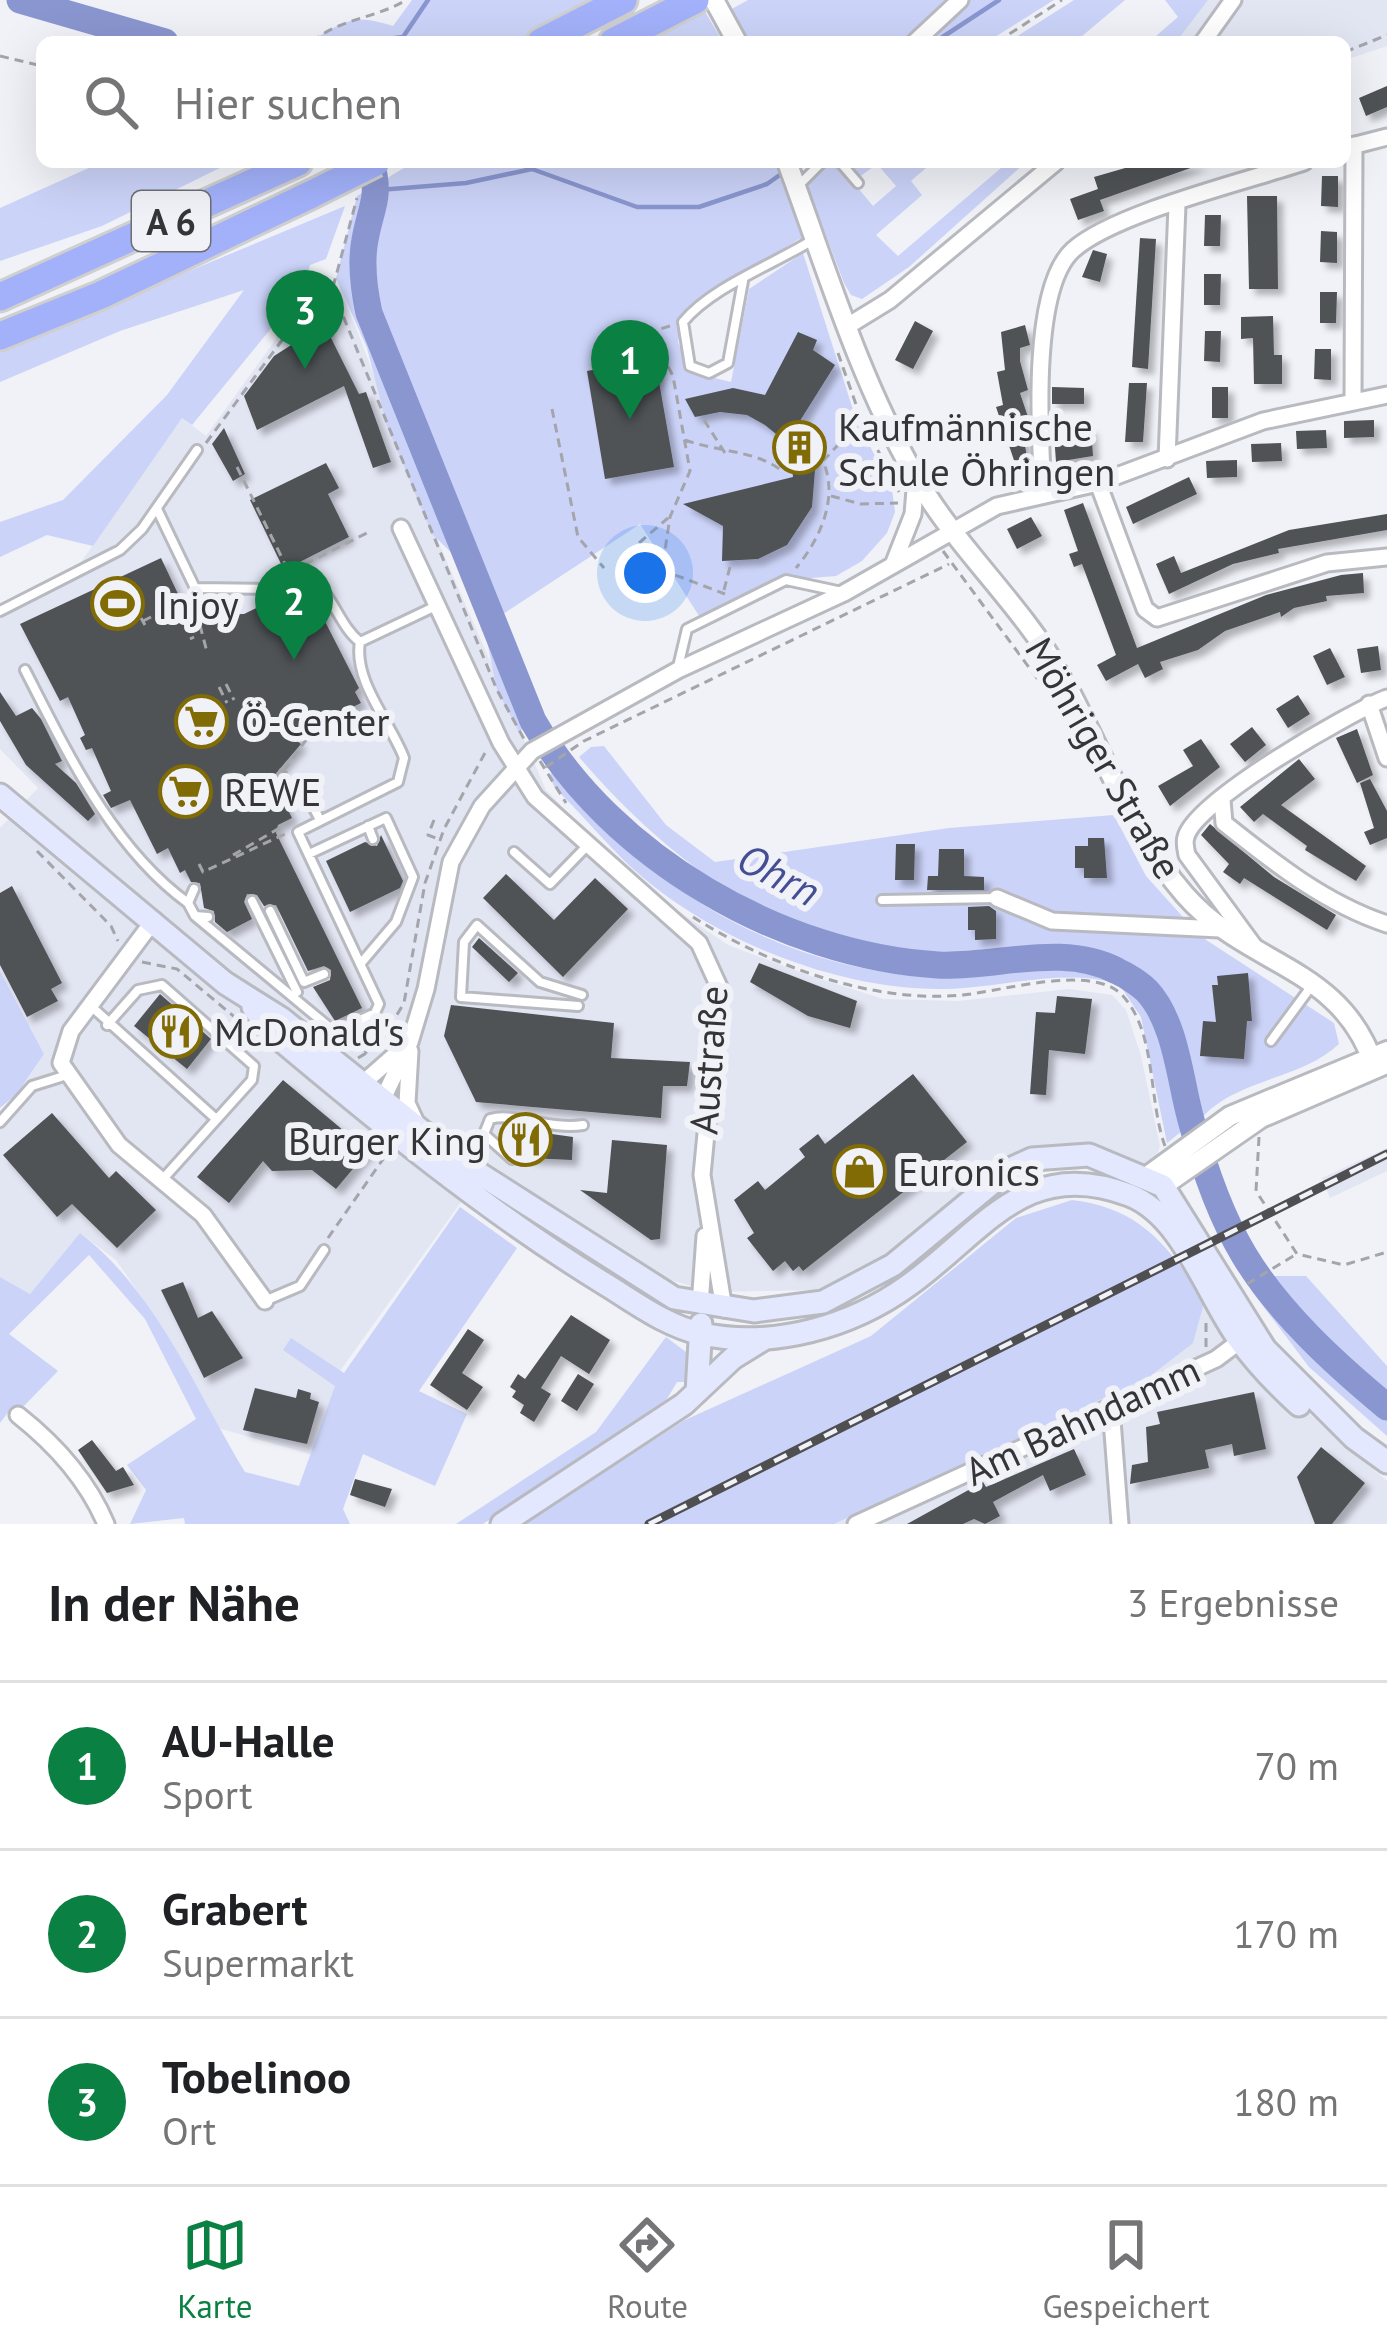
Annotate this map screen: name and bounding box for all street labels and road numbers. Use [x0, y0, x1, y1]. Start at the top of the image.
road number: A 6 [132, 191, 210, 251]
street label: Möhriger Straße [1014, 628, 1194, 888]
street label: Austraße [677, 984, 739, 1136]
street label: Am Bahndamm [956, 1343, 1208, 1497]

